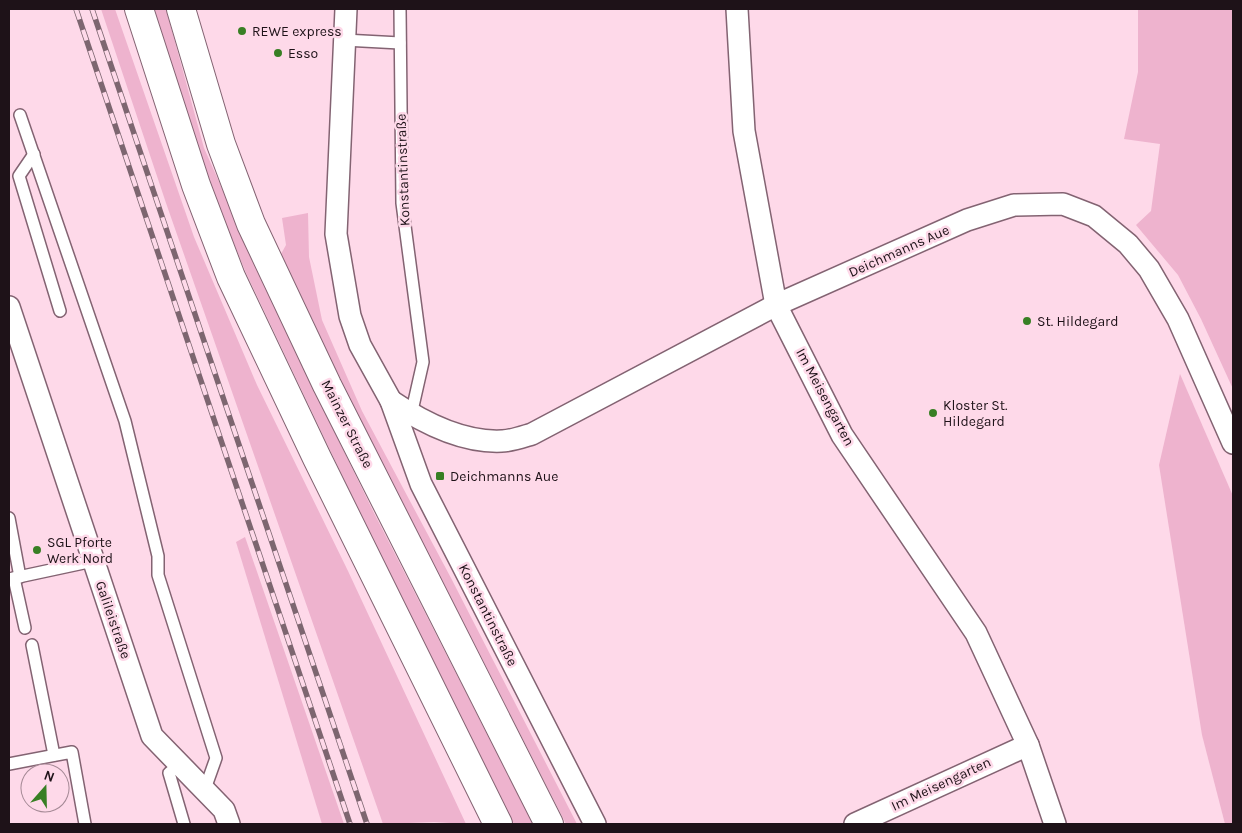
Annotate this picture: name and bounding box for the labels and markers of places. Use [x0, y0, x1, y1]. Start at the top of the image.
place label: REWE express [252, 23, 342, 40]
marker: REWE express [236, 25, 248, 37]
place label: Esso [288, 45, 318, 62]
marker: Esso [272, 47, 284, 59]
place label: St. Hildegard [1037, 313, 1118, 330]
marker: St. Hildegard [1021, 315, 1033, 327]
place label: Kloster St. Hildegard [943, 397, 1008, 430]
marker: Kloster St. Hildegard [927, 407, 939, 419]
place label: Deichmanns Aue [450, 468, 558, 485]
marker: Deichmanns Aue [434, 470, 446, 482]
place label: SGL Pforte Werk Nord [47, 534, 113, 567]
marker: SGL Pforte Werk Nord [31, 544, 43, 556]

